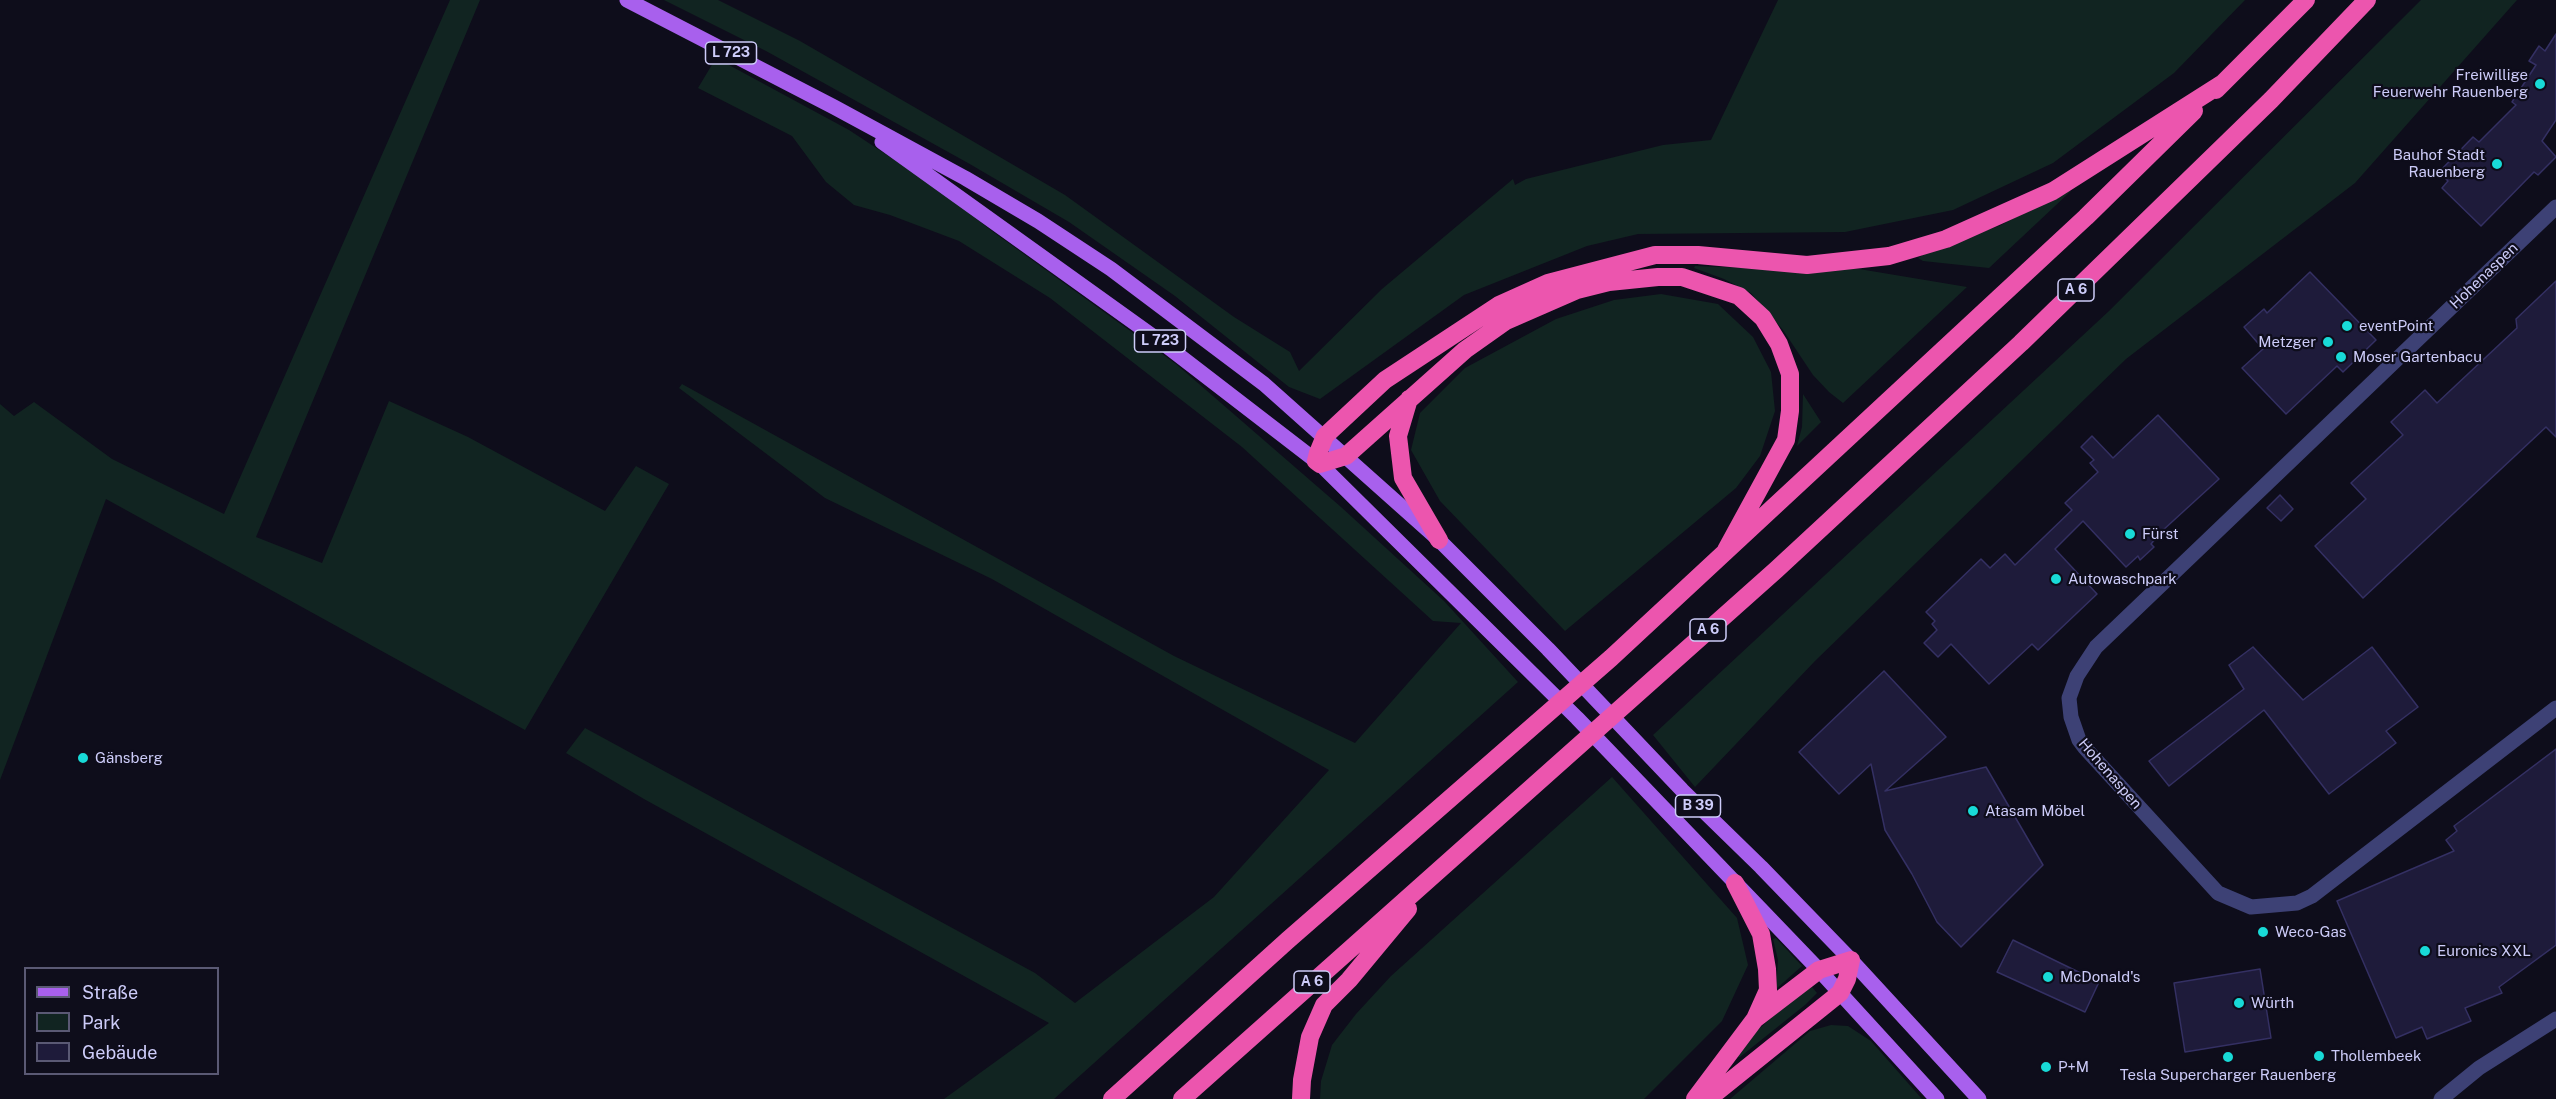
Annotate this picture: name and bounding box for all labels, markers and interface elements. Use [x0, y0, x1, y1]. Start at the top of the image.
road number: L 723 [706, 42, 756, 64]
place label: Freiwillige Feuerwehr Rauenberg [2373, 66, 2528, 101]
marker: Freiwillige Feuerwehr Rauenberg [2533, 77, 2547, 91]
place label: Bauhof Stadt Rauenberg [2393, 146, 2485, 181]
marker: Bauhof Stadt Rauenberg [2490, 157, 2504, 171]
street label: Hohenaspen [2446, 239, 2522, 313]
road number: A 6 [2058, 279, 2094, 301]
place label: eventPoint [2359, 317, 2433, 335]
marker: eventPoint [2340, 319, 2354, 333]
road number: L 723 [1134, 330, 1186, 352]
place label: Metzger [2258, 333, 2316, 351]
marker: Metzger [2321, 335, 2335, 349]
place label: Moser Gartenbacu [2353, 348, 2482, 366]
marker: Moser Gartenbacu [2334, 350, 2348, 364]
place label: Fürst [2142, 525, 2179, 543]
marker: Fürst [2123, 527, 2137, 541]
place label: Autowaschpark [2068, 570, 2177, 588]
marker: Autowaschpark [2049, 572, 2063, 586]
road number: A 6 [1690, 619, 1726, 641]
street label: Hohenaspen [2074, 735, 2146, 813]
place label: Gänsberg [95, 749, 163, 767]
marker: Gänsberg [76, 751, 90, 765]
road number: B 39 [1676, 795, 1720, 817]
place label: Atasam Möbel [1985, 802, 2085, 820]
marker: Atasam Möbel [1966, 804, 1980, 818]
place label: Weco-Gas [2275, 923, 2346, 941]
marker: Weco-Gas [2256, 925, 2270, 939]
place label: Euronics XXL [2437, 942, 2531, 960]
marker: Euronics XXL [2418, 944, 2432, 958]
legend [24, 967, 219, 1075]
place label: McDonald's [2060, 968, 2140, 986]
marker: McDonald's [2041, 970, 2055, 984]
road number: A 6 [1294, 971, 1330, 993]
text: Straße [82, 982, 138, 1003]
place label: Würth [2251, 994, 2294, 1012]
marker: Würth [2232, 996, 2246, 1010]
text: Park [82, 1012, 120, 1033]
text: Gebäude [82, 1042, 157, 1063]
place label: Thollembeek [2331, 1047, 2421, 1065]
marker: Thollembeek [2312, 1049, 2326, 1063]
marker: Tesla Supercharger Rauenberg [2221, 1050, 2235, 1064]
place label: P+M [2058, 1058, 2089, 1076]
marker: P+M [2039, 1060, 2053, 1074]
place label: Tesla Supercharger Rauenberg [2120, 1066, 2336, 1084]

